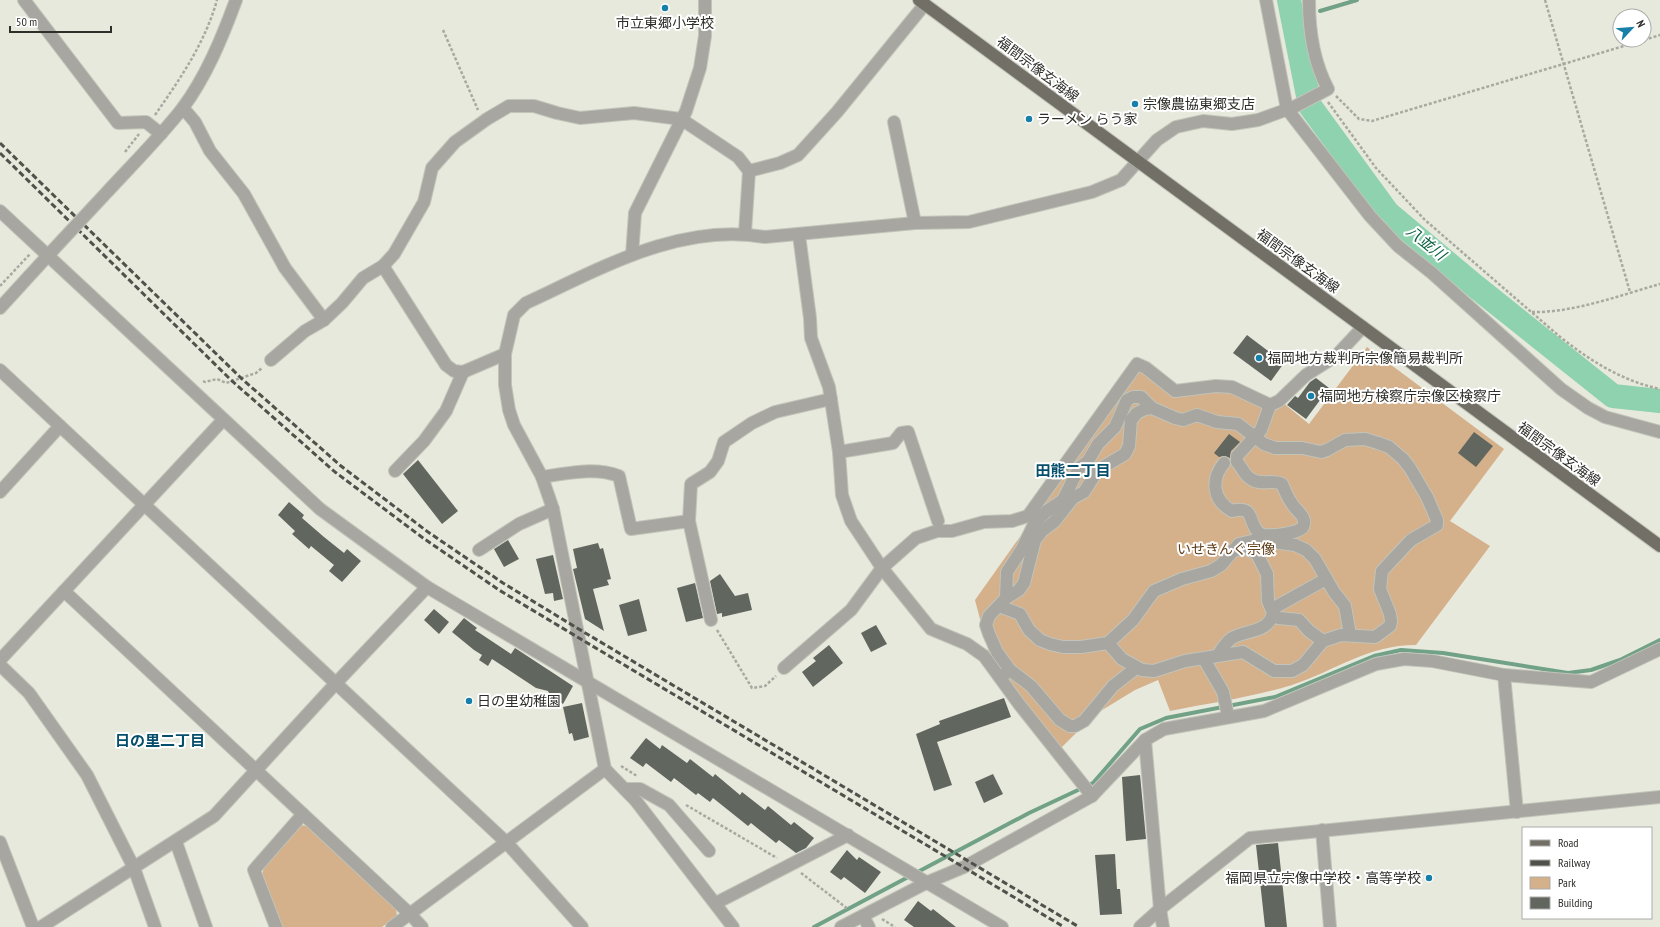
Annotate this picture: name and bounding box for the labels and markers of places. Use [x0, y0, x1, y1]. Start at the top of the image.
marker: 市立東郷小学校 [660, 3, 670, 13]
place label: 市立東郷小学校 [616, 14, 714, 32]
place label: 宗像農協東郷支店 [1143, 95, 1255, 113]
marker: 宗像農協東郷支店 [1130, 99, 1140, 109]
place label: ラーメン らう家 [1037, 110, 1137, 128]
marker: ラーメン らう家 [1024, 114, 1034, 124]
place label: 福岡地方裁判所宗像簡易裁判所 [1267, 349, 1463, 367]
marker: 福岡地方裁判所宗像簡易裁判所 [1254, 353, 1264, 363]
place label: 福岡地方検察庁宗像区検察庁 [1319, 387, 1501, 405]
marker: 福岡地方検察庁宗像区検察庁 [1306, 391, 1316, 401]
place label: 日の里幼稚園 [477, 692, 561, 710]
marker: 日の里幼稚園 [464, 696, 474, 706]
place label: 福岡県立宗像中学校・高等学校 [1225, 869, 1421, 887]
marker: 福岡県立宗像中学校・高等学校 [1424, 873, 1434, 883]

